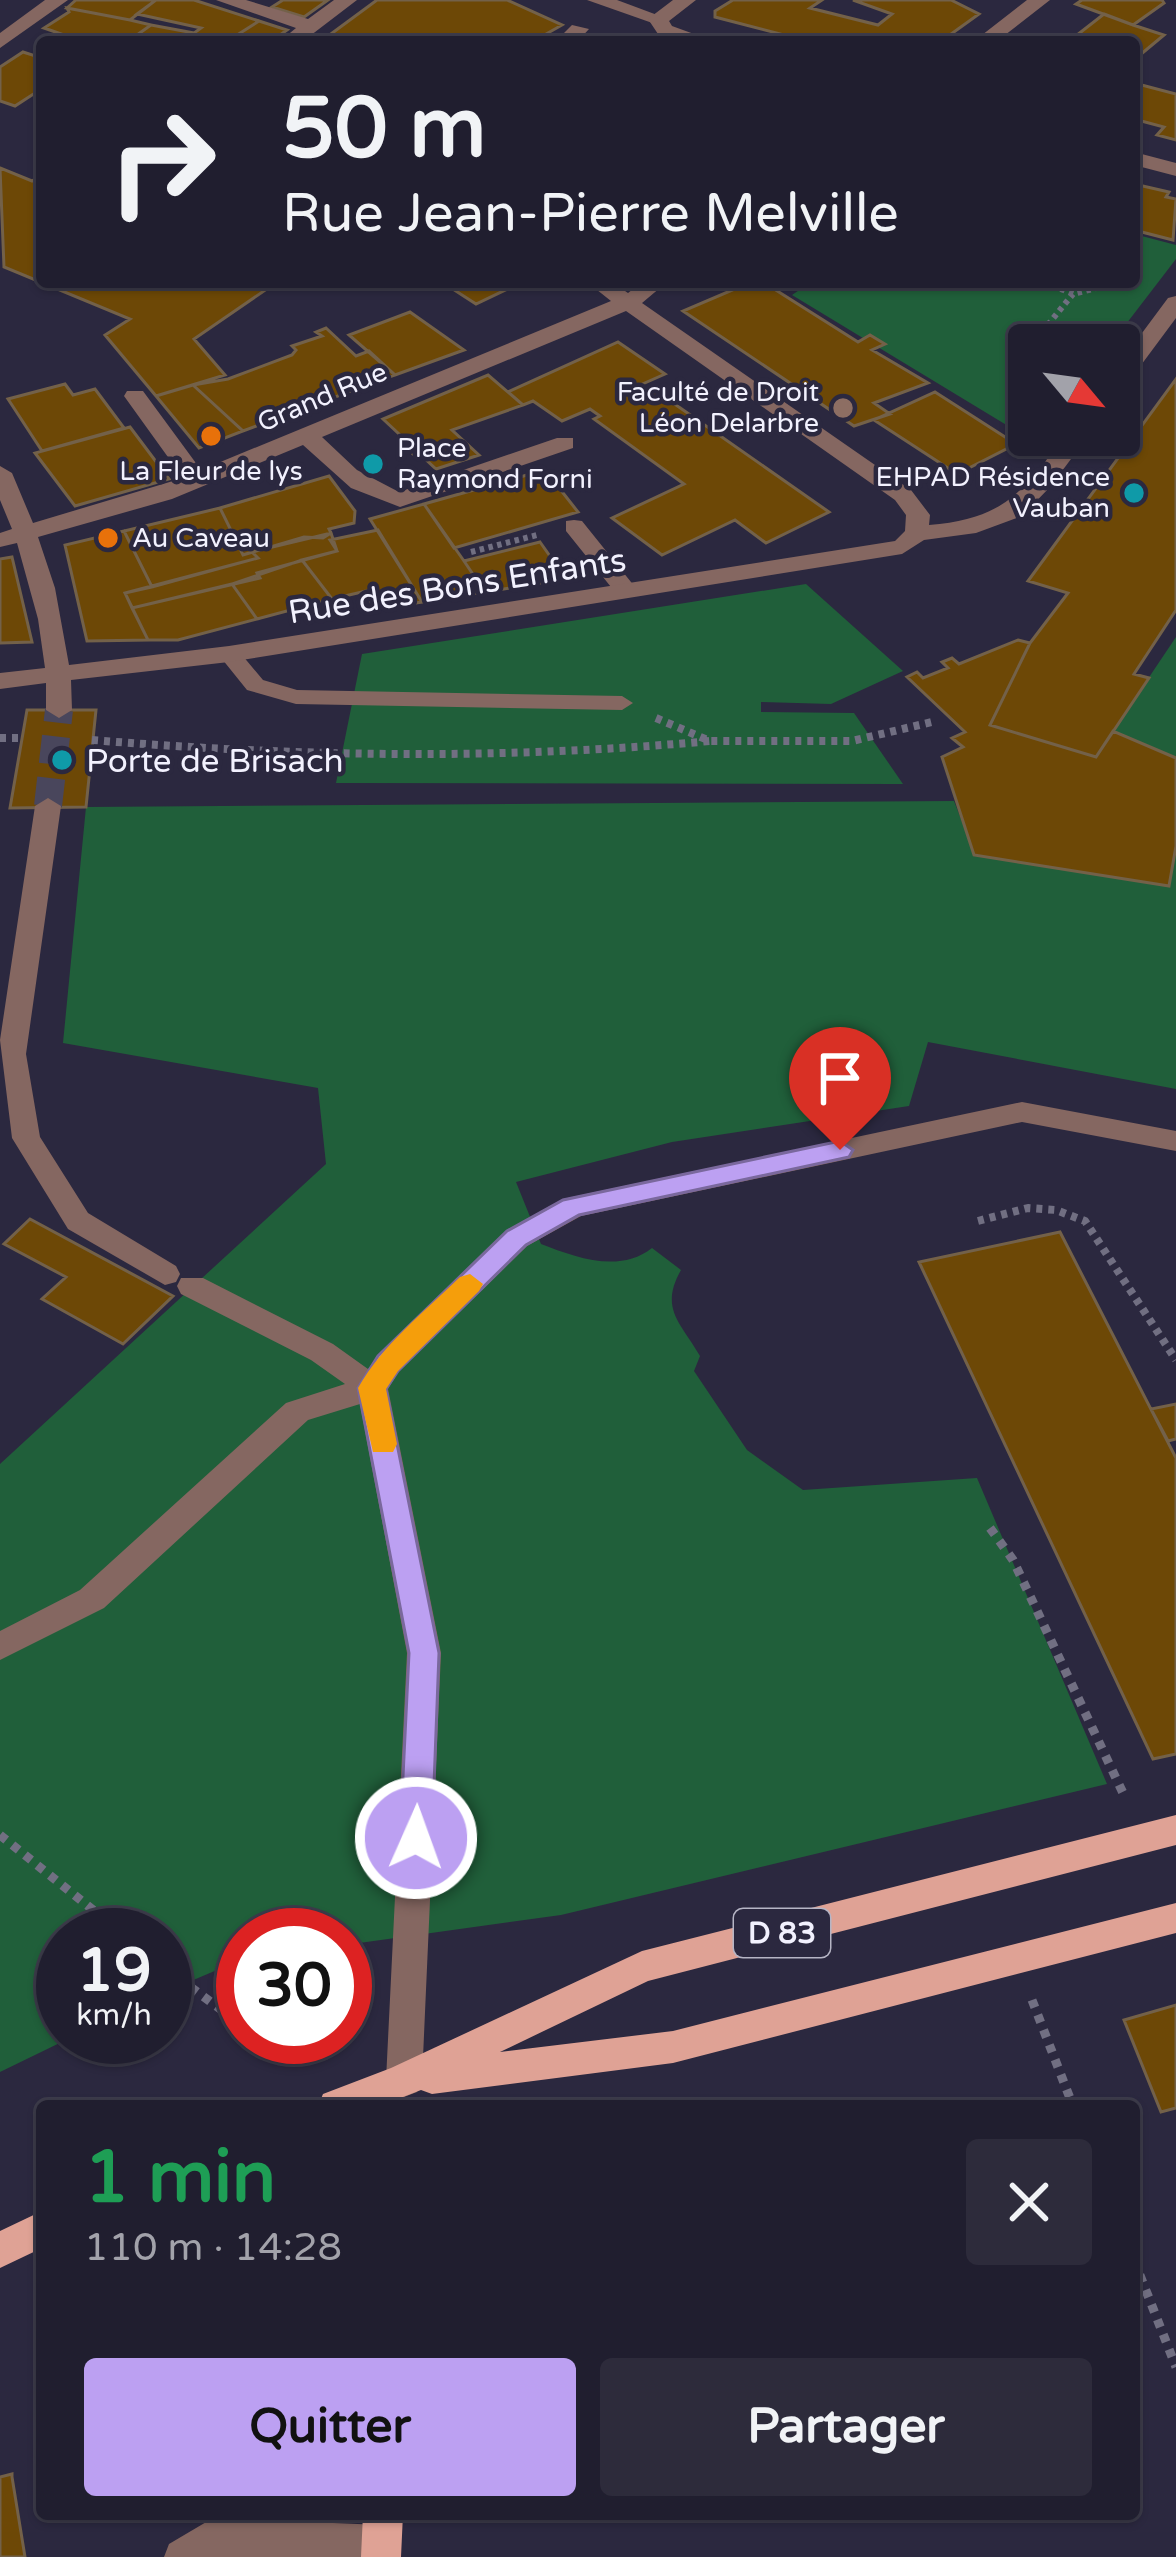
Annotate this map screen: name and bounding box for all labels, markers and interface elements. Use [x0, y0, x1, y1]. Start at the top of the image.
text: 50 m [282, 79, 486, 180]
icon: right [84, 84, 240, 240]
text: Rue Jean-Pierre Melville [282, 181, 899, 246]
north arrow [1008, 324, 1140, 456]
map controls [1008, 324, 1140, 456]
street label: Grand Rue [253, 355, 392, 439]
place label: Faculté de Droit Léon Delarbre [617, 376, 819, 440]
marker: Faculté de Droit Léon Delarbre [830, 395, 856, 421]
marker: La Fleur de lys [198, 423, 224, 449]
place label: Place Raymond Forni [397, 432, 593, 496]
marker: Place Raymond Forni [360, 451, 386, 477]
place label: La Fleur de lys [119, 455, 303, 488]
place label: EHPAD Résidence Vauban [875, 461, 1110, 525]
marker: EHPAD Résidence Vauban [1121, 480, 1147, 506]
place label: Au Caveau [132, 522, 270, 555]
marker: Au Caveau [95, 525, 121, 551]
street label: Rue des Bons Enfants [286, 541, 629, 632]
place label: Porte de Brisach [86, 742, 344, 781]
marker: Porte de Brisach [49, 747, 75, 773]
pin [789, 1027, 891, 1150]
icon: arrive [807, 1045, 873, 1111]
position arrow [353, 1775, 479, 1901]
speed limit sign: 30 [216, 1908, 372, 2064]
road number: D 83 [734, 1909, 830, 1957]
text: 19 [76, 1935, 152, 2007]
text: km/h [76, 1997, 152, 2034]
text: 1 min [84, 2135, 276, 2222]
button: close [966, 2139, 1092, 2265]
text: 110 m · 14:28 [84, 2224, 342, 2271]
button: Quitter [84, 2358, 576, 2496]
button: Partager [600, 2358, 1092, 2496]

